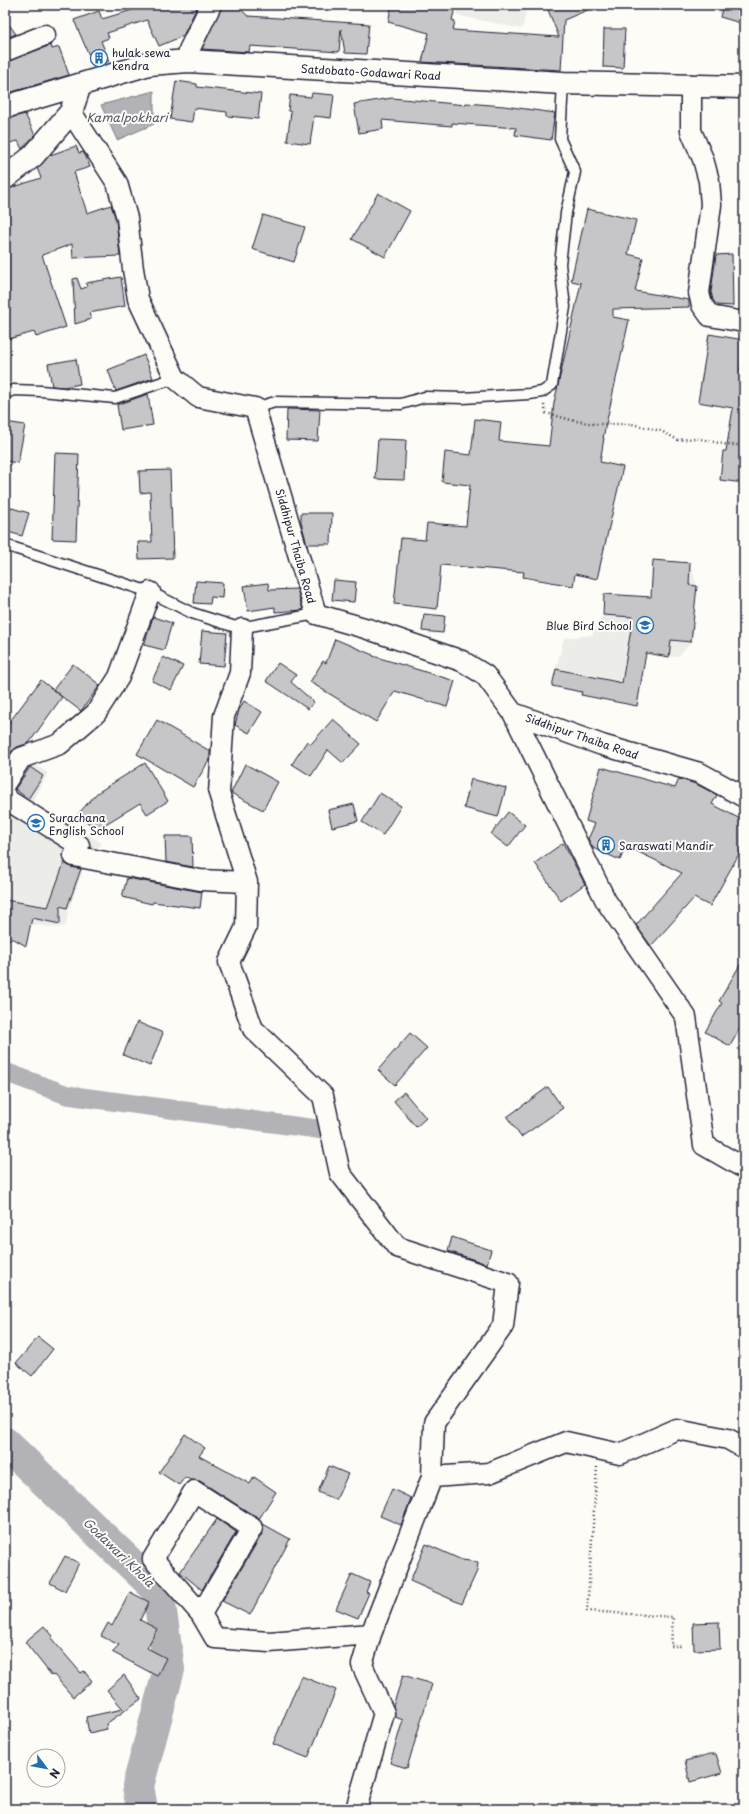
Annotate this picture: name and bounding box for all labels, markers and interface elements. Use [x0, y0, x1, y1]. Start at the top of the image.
place label: hulak sewa kendra [112, 44, 171, 74]
building icon: hulak sewa kendra [89, 48, 109, 68]
street label: Satdobato-Godawari Road [301, 60, 441, 84]
water label: Kamalpokhari [86, 108, 170, 126]
street label: Siddhipur Thaiba Road [271, 487, 321, 605]
school or university icon: Blue Bird School [635, 615, 655, 635]
place label: Blue Bird School [545, 617, 632, 634]
street label: Siddhipur Thaiba Road [523, 709, 641, 763]
place label: Surachana English School [49, 809, 124, 839]
school or university icon: Surachana English School [26, 813, 46, 833]
building icon: Saraswati Mandir [596, 835, 616, 855]
place label: Saraswati Mandir [619, 837, 714, 854]
water label: Godawari Khola [79, 1513, 159, 1591]
north arrow [26, 1748, 66, 1788]
text: N [45, 1765, 64, 1782]

